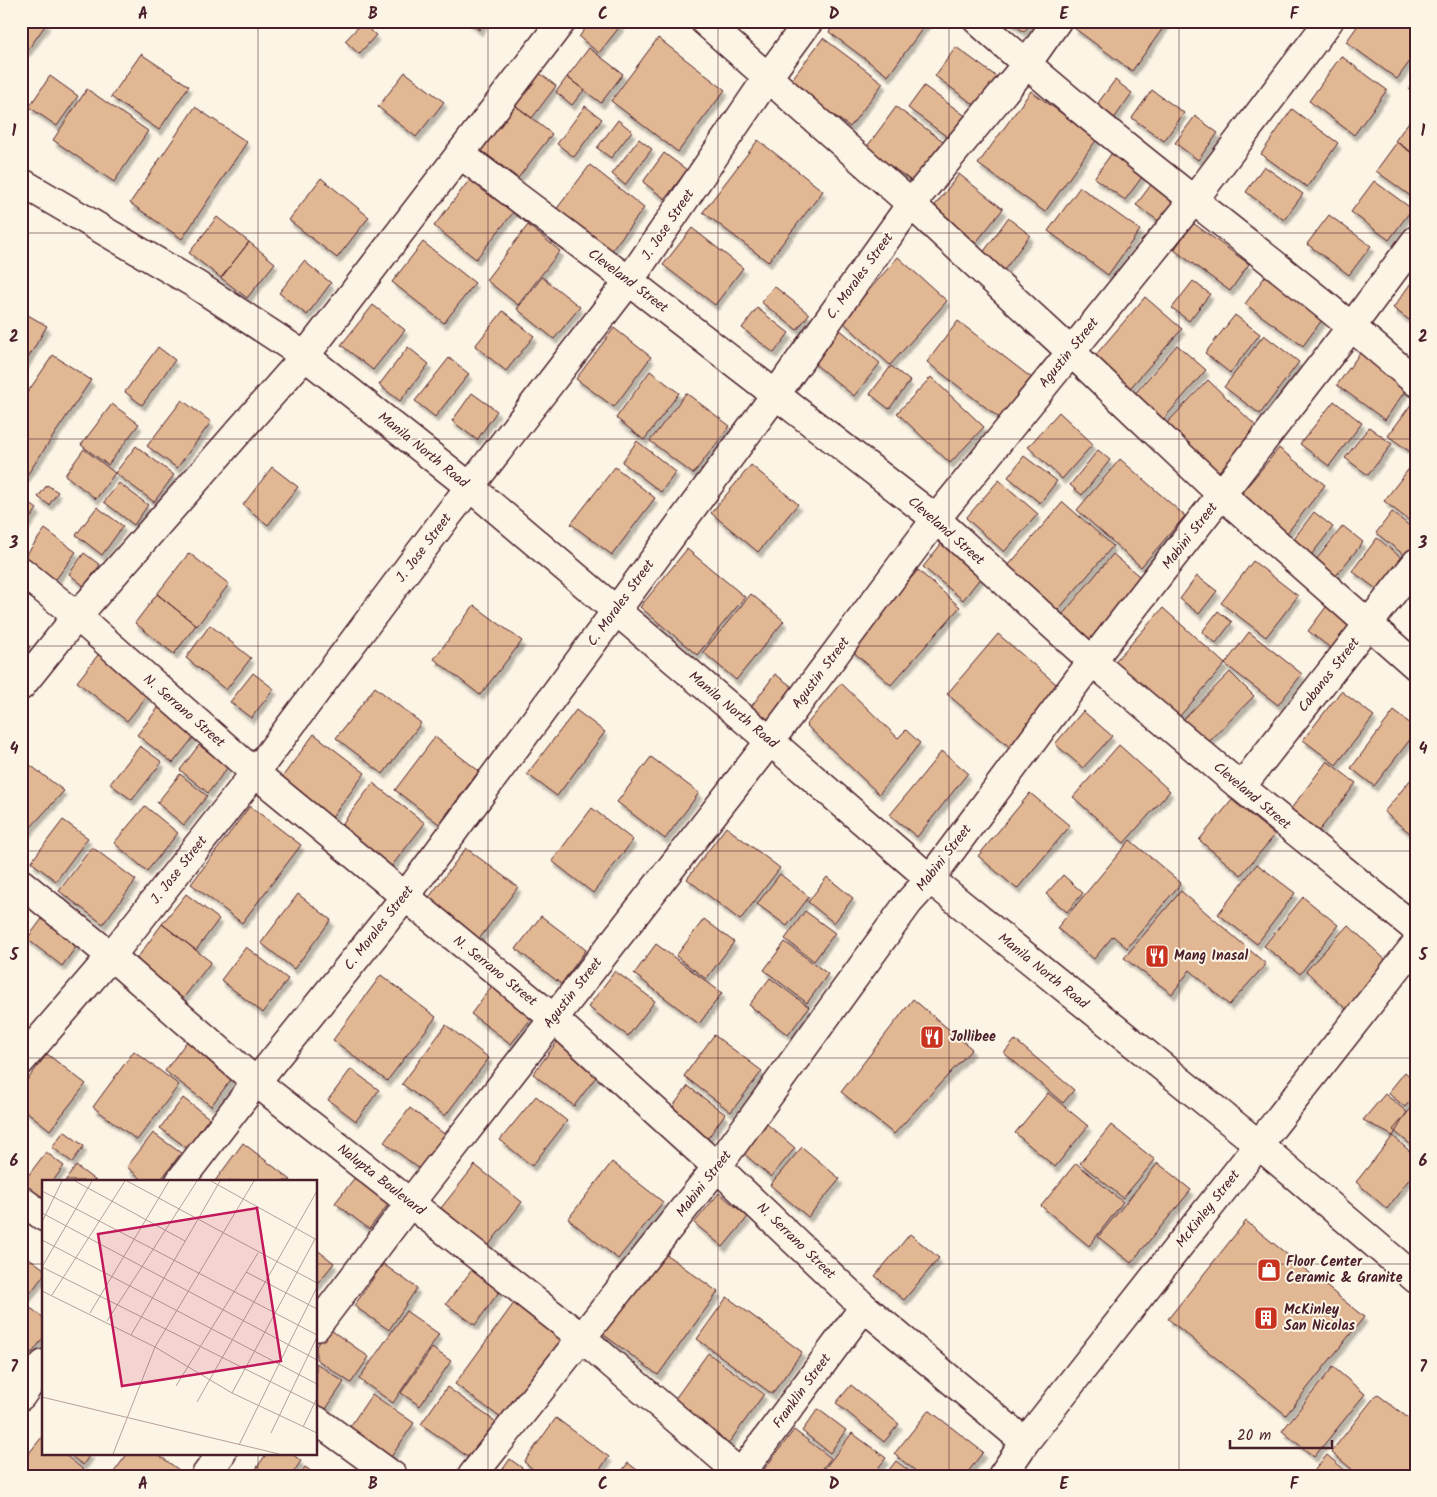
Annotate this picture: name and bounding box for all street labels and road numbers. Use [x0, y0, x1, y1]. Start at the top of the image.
street label: J. Jose Street [636, 184, 700, 265]
street label: C. Morales Street [821, 228, 899, 324]
street label: Cleveland Street [583, 243, 673, 319]
street label: Agustin Street [1034, 313, 1105, 393]
street label: Manila North Road [373, 406, 474, 494]
street label: Cleveland Street [903, 491, 990, 571]
street label: Mabini Street [1157, 497, 1224, 574]
street label: J. Jose Street [391, 508, 458, 587]
street label: C. Morales Street [582, 555, 660, 651]
street label: Agustin Street [787, 632, 856, 714]
street label: Cabanos Street [1293, 632, 1366, 717]
street label: Manila North Road [683, 666, 783, 755]
street label: N. Serrano Street [138, 669, 230, 753]
street label: Cleveland Street [1208, 757, 1296, 836]
street label: Mabini Street [911, 819, 978, 896]
street label: J. Jose Street [145, 831, 213, 909]
street label: C. Morales Street [339, 880, 420, 975]
street label: Manila North Road [993, 927, 1094, 1015]
street label: N. Serrano Street [448, 930, 542, 1012]
street label: Agustin Street [538, 952, 608, 1033]
street label: Nalupta Boulevard [332, 1139, 430, 1222]
street label: Mabini Street [671, 1145, 738, 1222]
street label: McKinley Street [1170, 1165, 1246, 1253]
street label: N. Serrano Street [751, 1197, 841, 1285]
street label: Franklin Street [767, 1349, 837, 1433]

